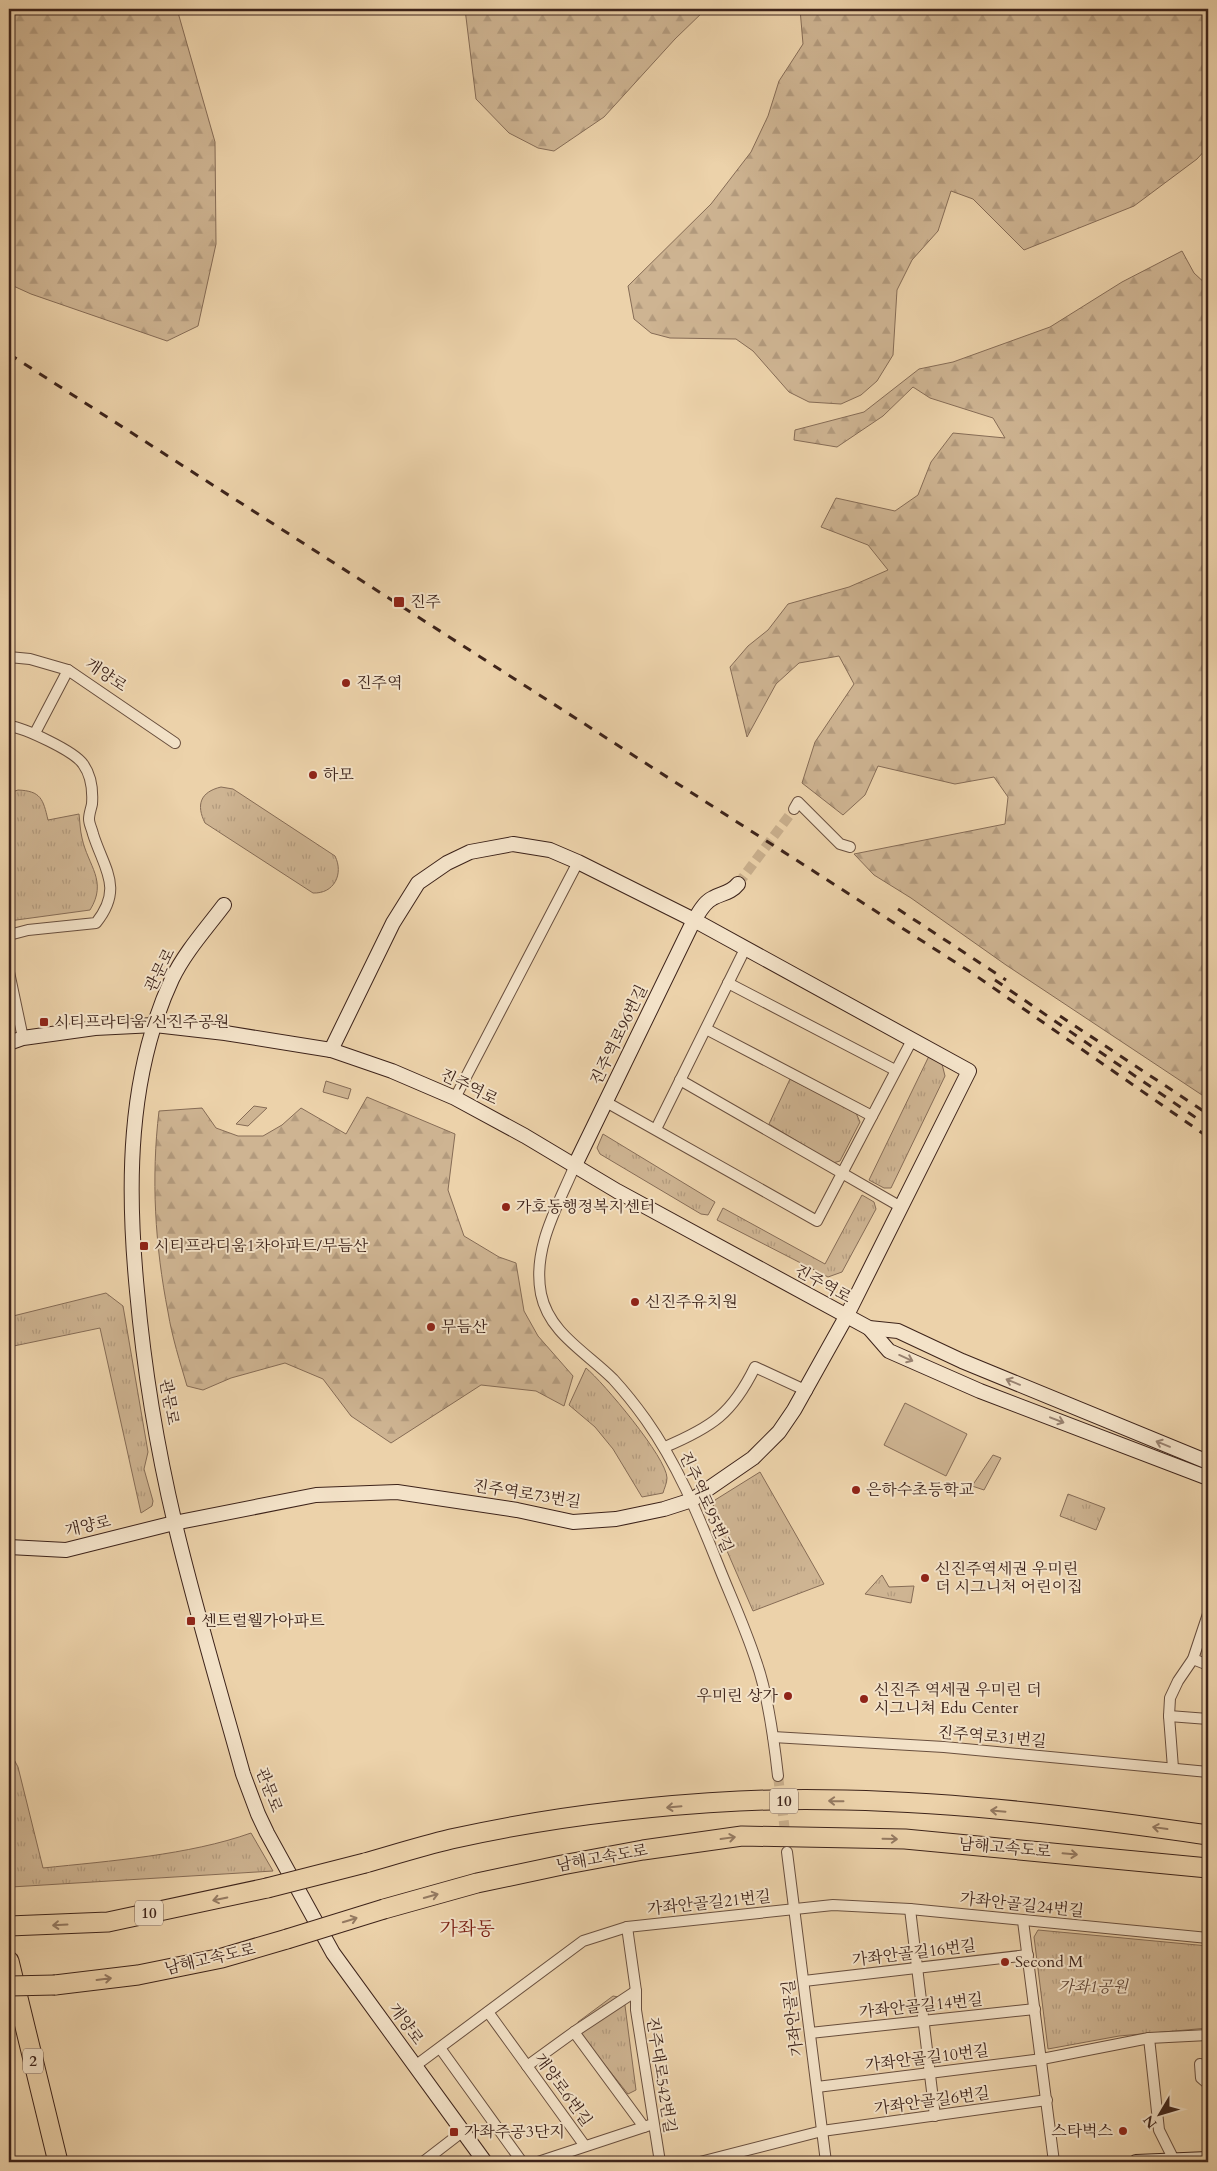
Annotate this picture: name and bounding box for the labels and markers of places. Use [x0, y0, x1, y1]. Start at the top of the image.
place label: 진주 [410, 591, 441, 613]
marker: 진주 [392, 595, 406, 609]
place label: 진주역 [356, 672, 402, 694]
marker: 진주역 [340, 677, 352, 689]
place label: 하모 [323, 764, 354, 786]
marker: 하모 [307, 769, 319, 781]
place label: 시티프라디움/신진주공원 [54, 1011, 229, 1033]
marker: 시티프라디움/신진주공원 [38, 1016, 50, 1028]
place label: 가호동행정복지센터 [516, 1196, 655, 1218]
marker: 가호동행정복지센터 [500, 1201, 512, 1213]
place label: 시티프라디움1차아파트/무듬산 [154, 1235, 369, 1257]
marker: 시티프라디움1차아파트/무듬산 [138, 1240, 150, 1252]
place label: 신진주유치원 [645, 1291, 738, 1313]
marker: 신진주유치원 [629, 1296, 641, 1308]
place label: 무듬산 [441, 1316, 488, 1338]
marker: 무듬산 [425, 1321, 437, 1333]
place label: 은하수초등학교 [866, 1479, 974, 1501]
marker: 은하수초등학교 [850, 1484, 862, 1496]
place label: 신진주역세권 우미린 더 시그니처 어린이집 [935, 1558, 1083, 1598]
marker: 신진주역세권 우미린 더 시그니처 어린이집 [919, 1572, 931, 1584]
place label: 센트럴웰가아파트 [201, 1610, 325, 1632]
marker: 센트럴웰가아파트 [185, 1615, 197, 1627]
place label: 신진주 역세권 우미린 더 시그니쳐 Edu Center [874, 1679, 1041, 1719]
place label: 우미린 상가 [696, 1685, 779, 1707]
marker: 우미린 상가 [782, 1690, 794, 1702]
marker: 신진주 역세권 우미린 더 시그니쳐 Edu Center [858, 1693, 870, 1705]
place label: Second M [1015, 1951, 1083, 1973]
marker: Second M [999, 1956, 1011, 1968]
place label: 스타벅스 [1051, 2120, 1114, 2142]
place label: 가좌주공3단지 [464, 2121, 565, 2143]
marker: 스타벅스 [1117, 2125, 1129, 2137]
marker: 가좌주공3단지 [448, 2126, 460, 2138]

